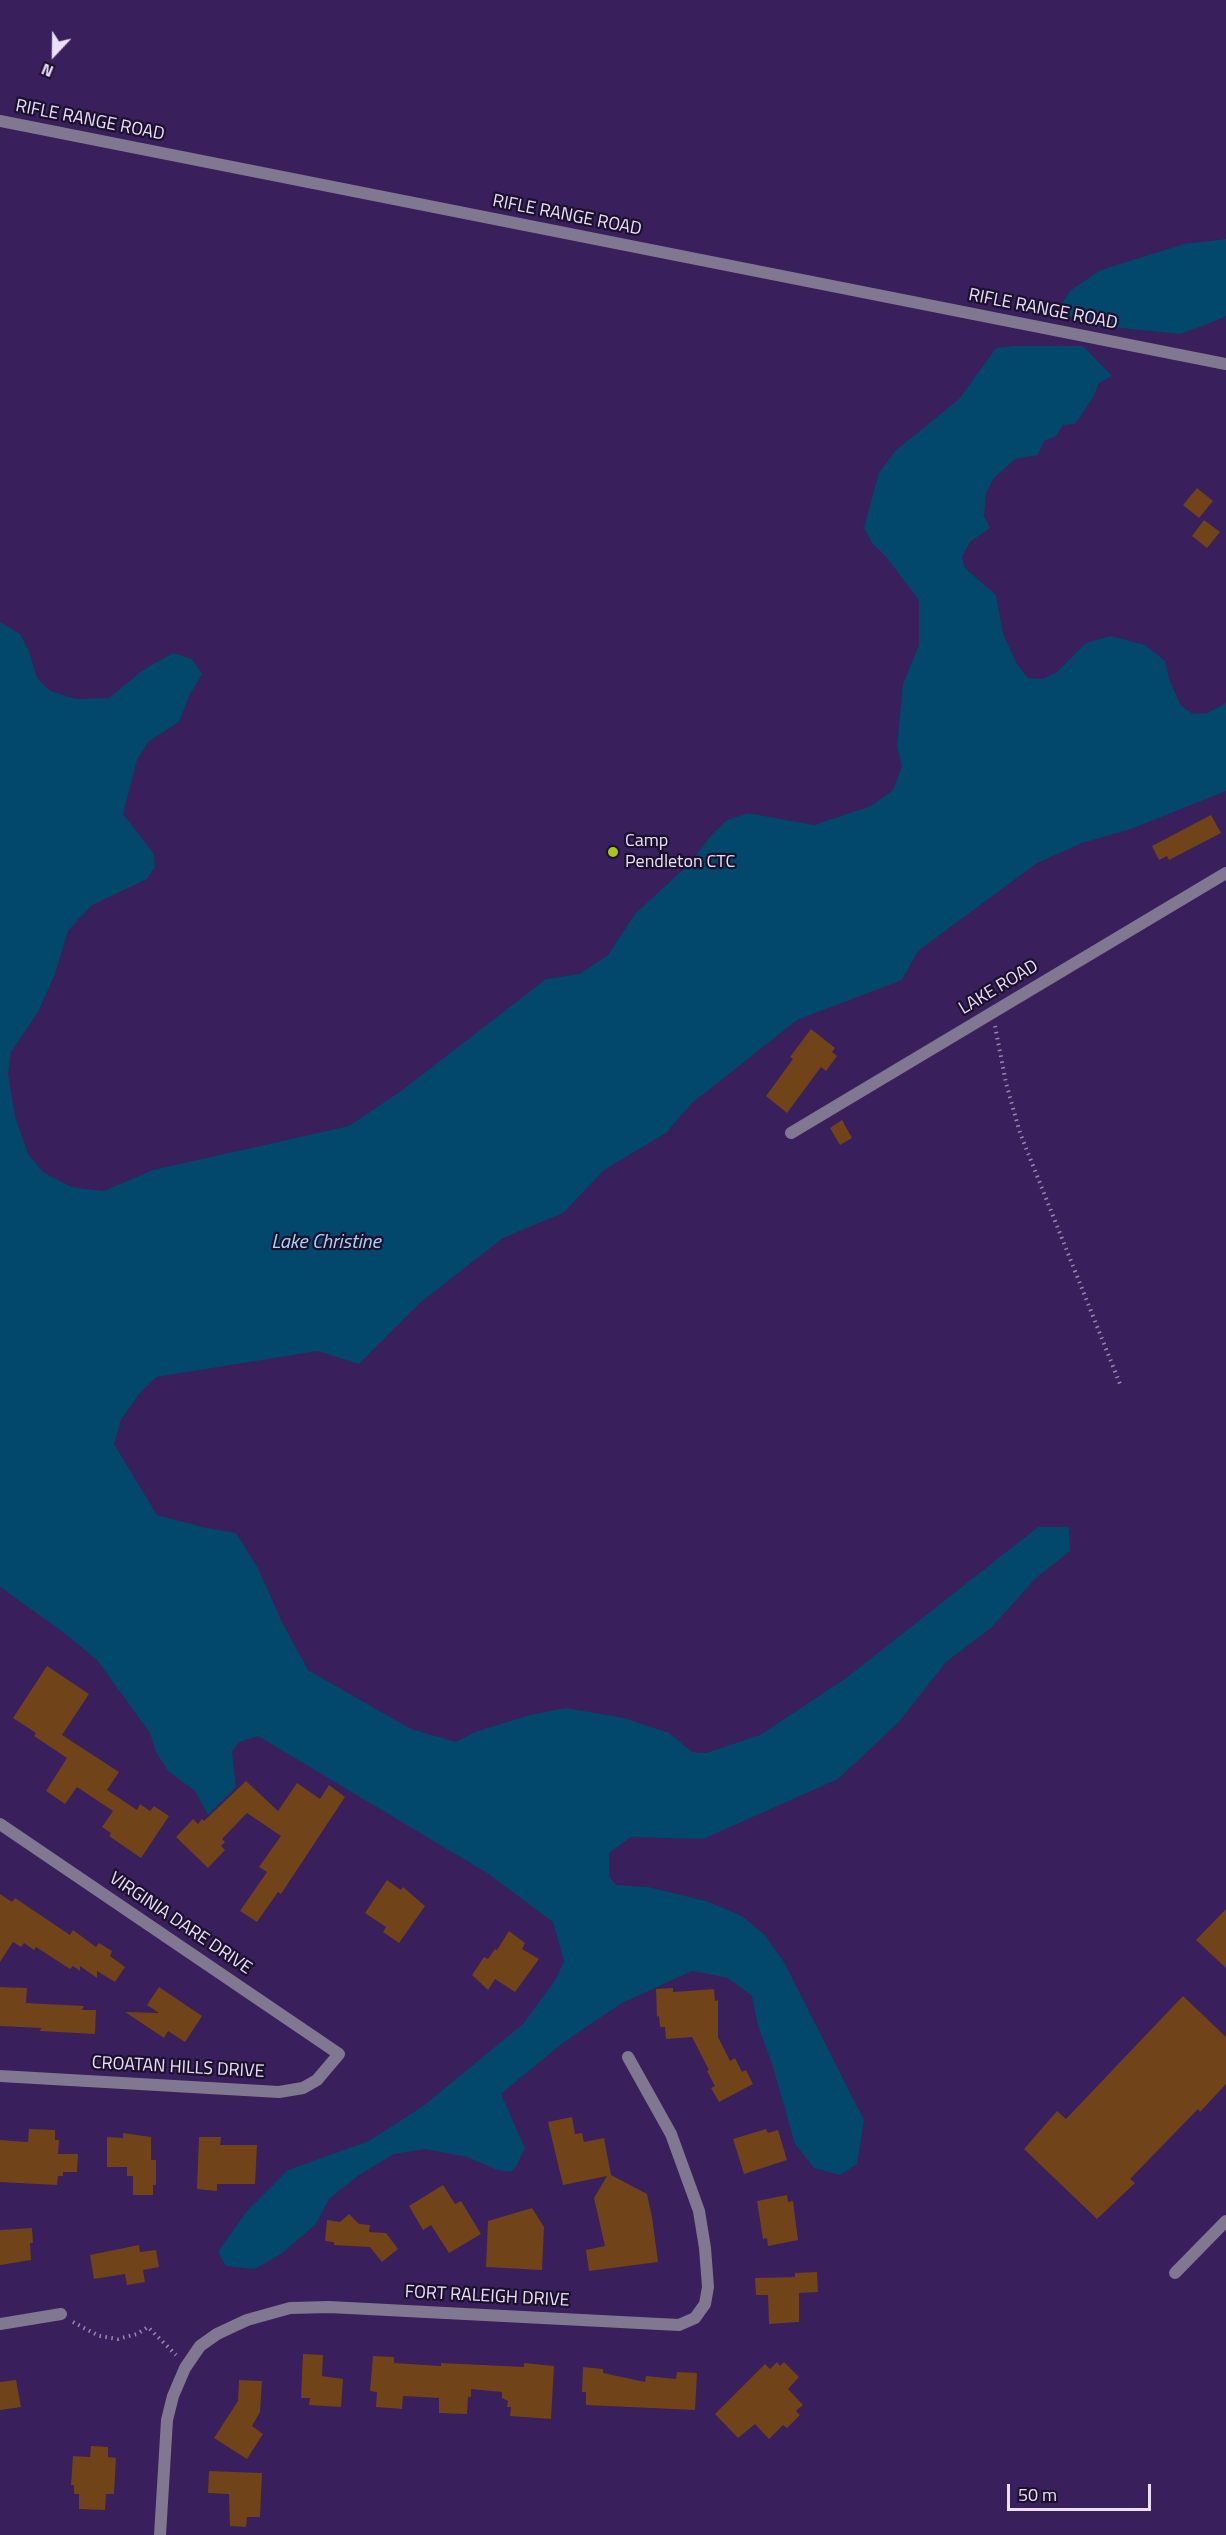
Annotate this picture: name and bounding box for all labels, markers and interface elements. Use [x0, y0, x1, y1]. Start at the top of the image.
north arrow [24, 24, 84, 84]
text: N [38, 57, 57, 84]
street label: RIFLE RANGE ROAD [14, 96, 166, 146]
street label: RIFLE RANGE ROAD [491, 191, 643, 241]
street label: RIFLE RANGE ROAD [967, 285, 1119, 335]
place label: Camp Pendleton CTC [625, 831, 735, 874]
marker: Camp Pendleton CTC [606, 845, 620, 859]
street label: LAKE ROAD [955, 956, 1043, 1020]
water label: Lake Christine [271, 1231, 381, 1255]
street label: VIRGINIA DARE DRIVE [105, 1868, 255, 1980]
street label: CROATAN HILLS DRIVE [91, 2053, 265, 2083]
street label: FORT RALEIGH DRIVE [404, 2282, 570, 2312]
scale bar [1010, 2472, 1154, 2510]
text: 50 m [1018, 2481, 1057, 2508]

